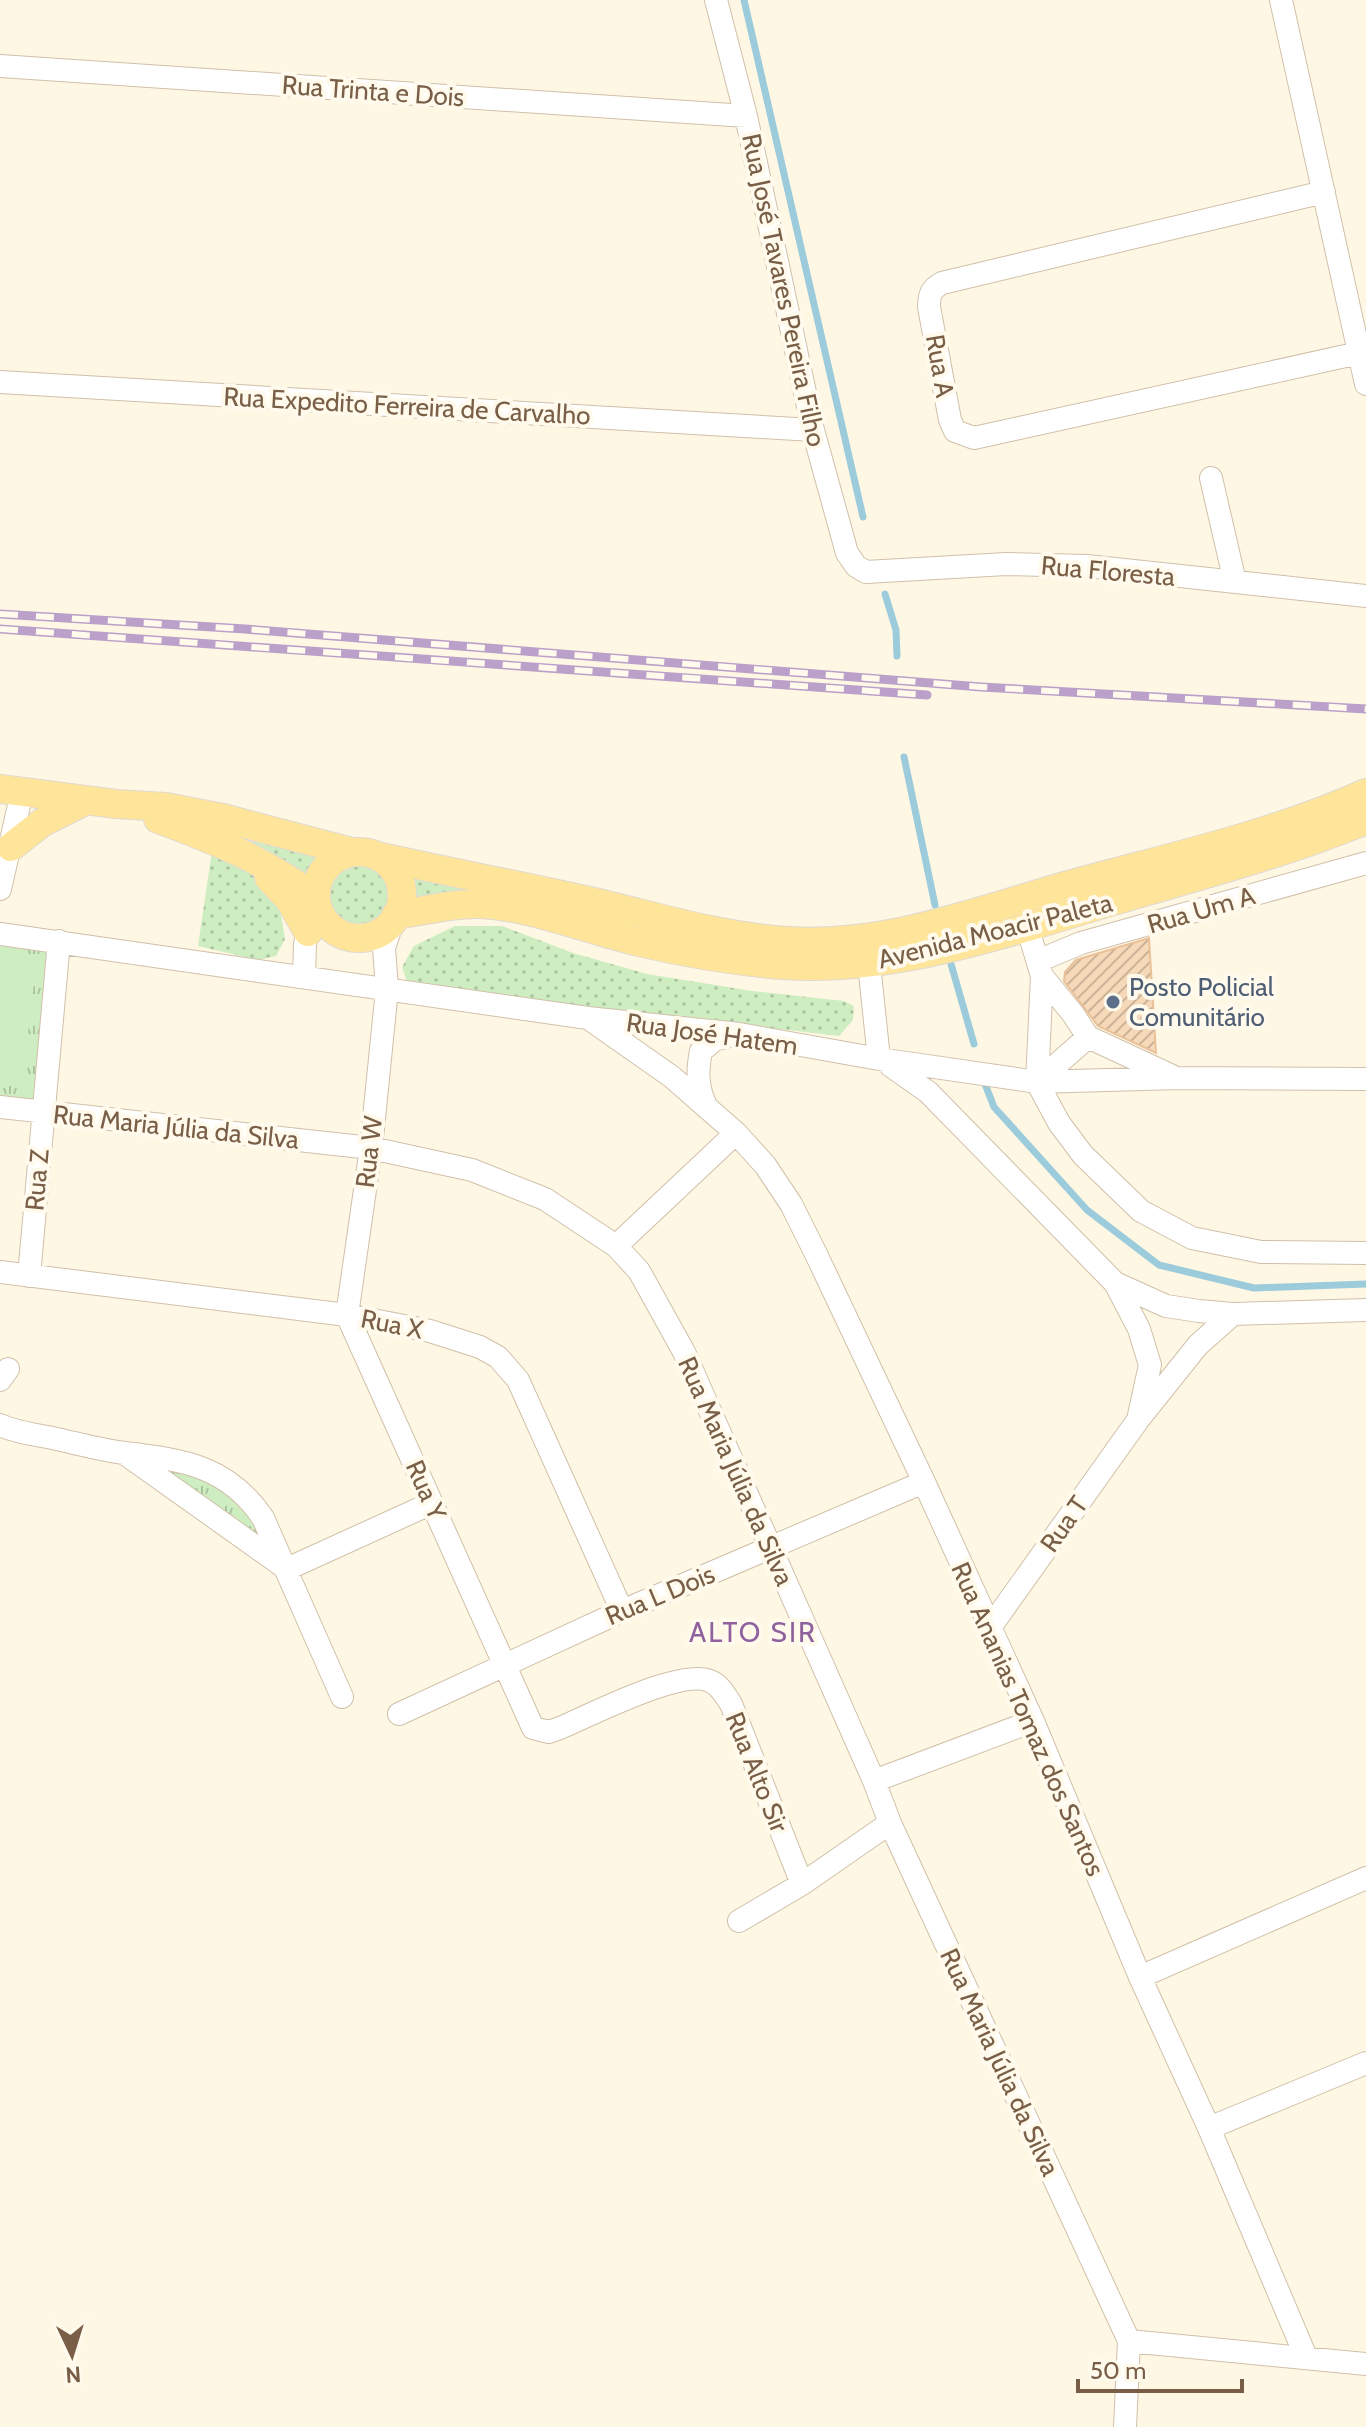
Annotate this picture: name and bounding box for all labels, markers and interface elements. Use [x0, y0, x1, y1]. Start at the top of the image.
street label: Rua Trinta e Dois [281, 69, 465, 113]
street label: Rua José Tavares Pereira Filho [735, 130, 833, 450]
street label: Rua A [919, 332, 961, 400]
street label: Rua Expedito Ferreira de Carvalho [223, 380, 591, 432]
street label: Rua Floresta [1040, 549, 1177, 593]
street label: Rua Um A [1144, 879, 1258, 941]
street label: Avenida Moacir Paleta [875, 886, 1116, 976]
place label: Posto Policial Comunitário [1129, 971, 1274, 1033]
marker: Posto Policial Comunitário [1104, 993, 1122, 1011]
street label: Rua José Hatem [624, 1006, 800, 1062]
street label: Rua Maria Júlia da Silva [51, 1098, 301, 1156]
street label: Rua W [349, 1114, 389, 1190]
street label: Rua Z [18, 1147, 56, 1212]
street label: Rua X [358, 1302, 426, 1346]
street label: Rua Maria Júlia da Silva [671, 1352, 801, 1591]
street label: Rua Y [399, 1455, 453, 1525]
street label: Rua T [1033, 1490, 1095, 1558]
street label: Rua Ananias Tomaz dos Santos [944, 1557, 1112, 1881]
street label: Rua L Dois [601, 1558, 720, 1632]
district label: ALTO SIR [689, 1615, 817, 1649]
street label: Rua Alto Sir [718, 1707, 796, 1837]
street label: Rua Maria Júlia da Silva [933, 1943, 1067, 2181]
north arrow [32, 2315, 112, 2395]
scale bar [1078, 2343, 1242, 2393]
text: 50 m [1090, 2356, 1146, 2385]
text: N [65, 2360, 82, 2388]

